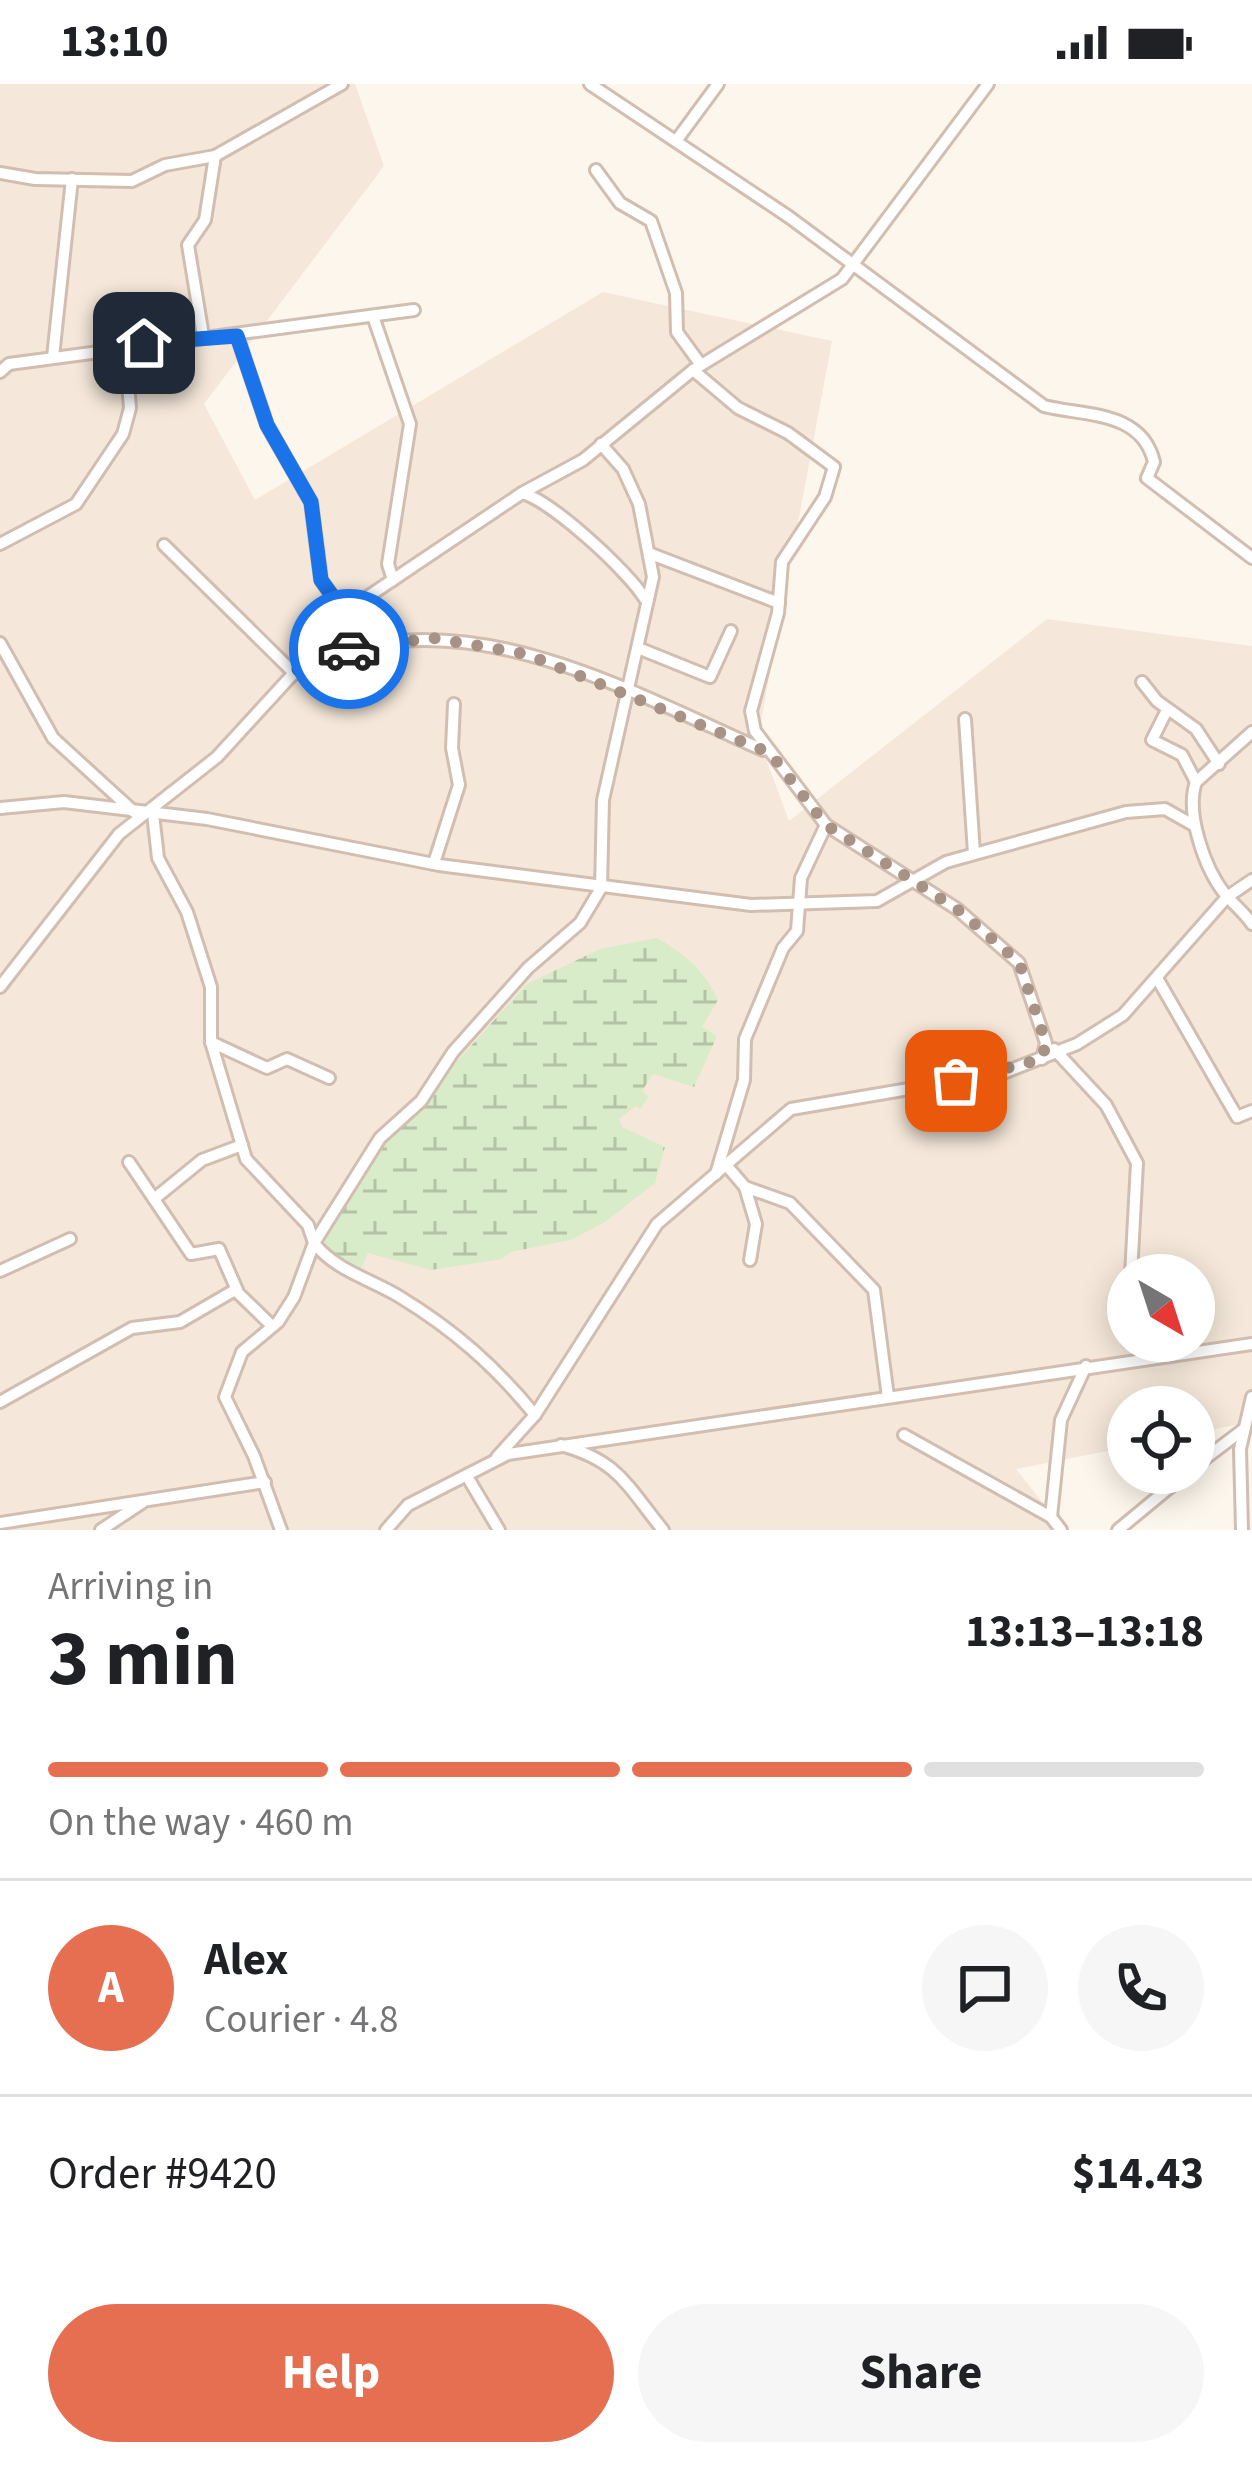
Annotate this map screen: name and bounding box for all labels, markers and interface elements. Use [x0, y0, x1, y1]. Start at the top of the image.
text: 13:10 [60, 10, 169, 74]
pin [93, 292, 195, 394]
icon: home [111, 310, 177, 376]
courier [289, 589, 409, 709]
icon: car [316, 616, 382, 682]
pin [905, 1030, 1007, 1132]
icon: bag [923, 1048, 989, 1114]
north arrow [1107, 1254, 1215, 1362]
map controls [1107, 1254, 1215, 1494]
button: locate [1107, 1386, 1215, 1494]
text: Arriving in [48, 1559, 213, 1615]
text: 13:13–13:18 [965, 1600, 1204, 1664]
text: 3 min [48, 1604, 238, 1715]
text: On the way · 460 m [48, 1795, 354, 1851]
button: chat [922, 1925, 1048, 2051]
button: phone [1078, 1925, 1204, 2051]
text: Alex [204, 1928, 288, 1992]
text: A [98, 1956, 124, 2020]
text: Courier · 4.8 [204, 1992, 398, 2048]
text: Order #9420 [48, 2142, 277, 2206]
text: $14.43 [1072, 2142, 1204, 2206]
button: Help [48, 2304, 614, 2442]
button: Share [638, 2304, 1204, 2442]

